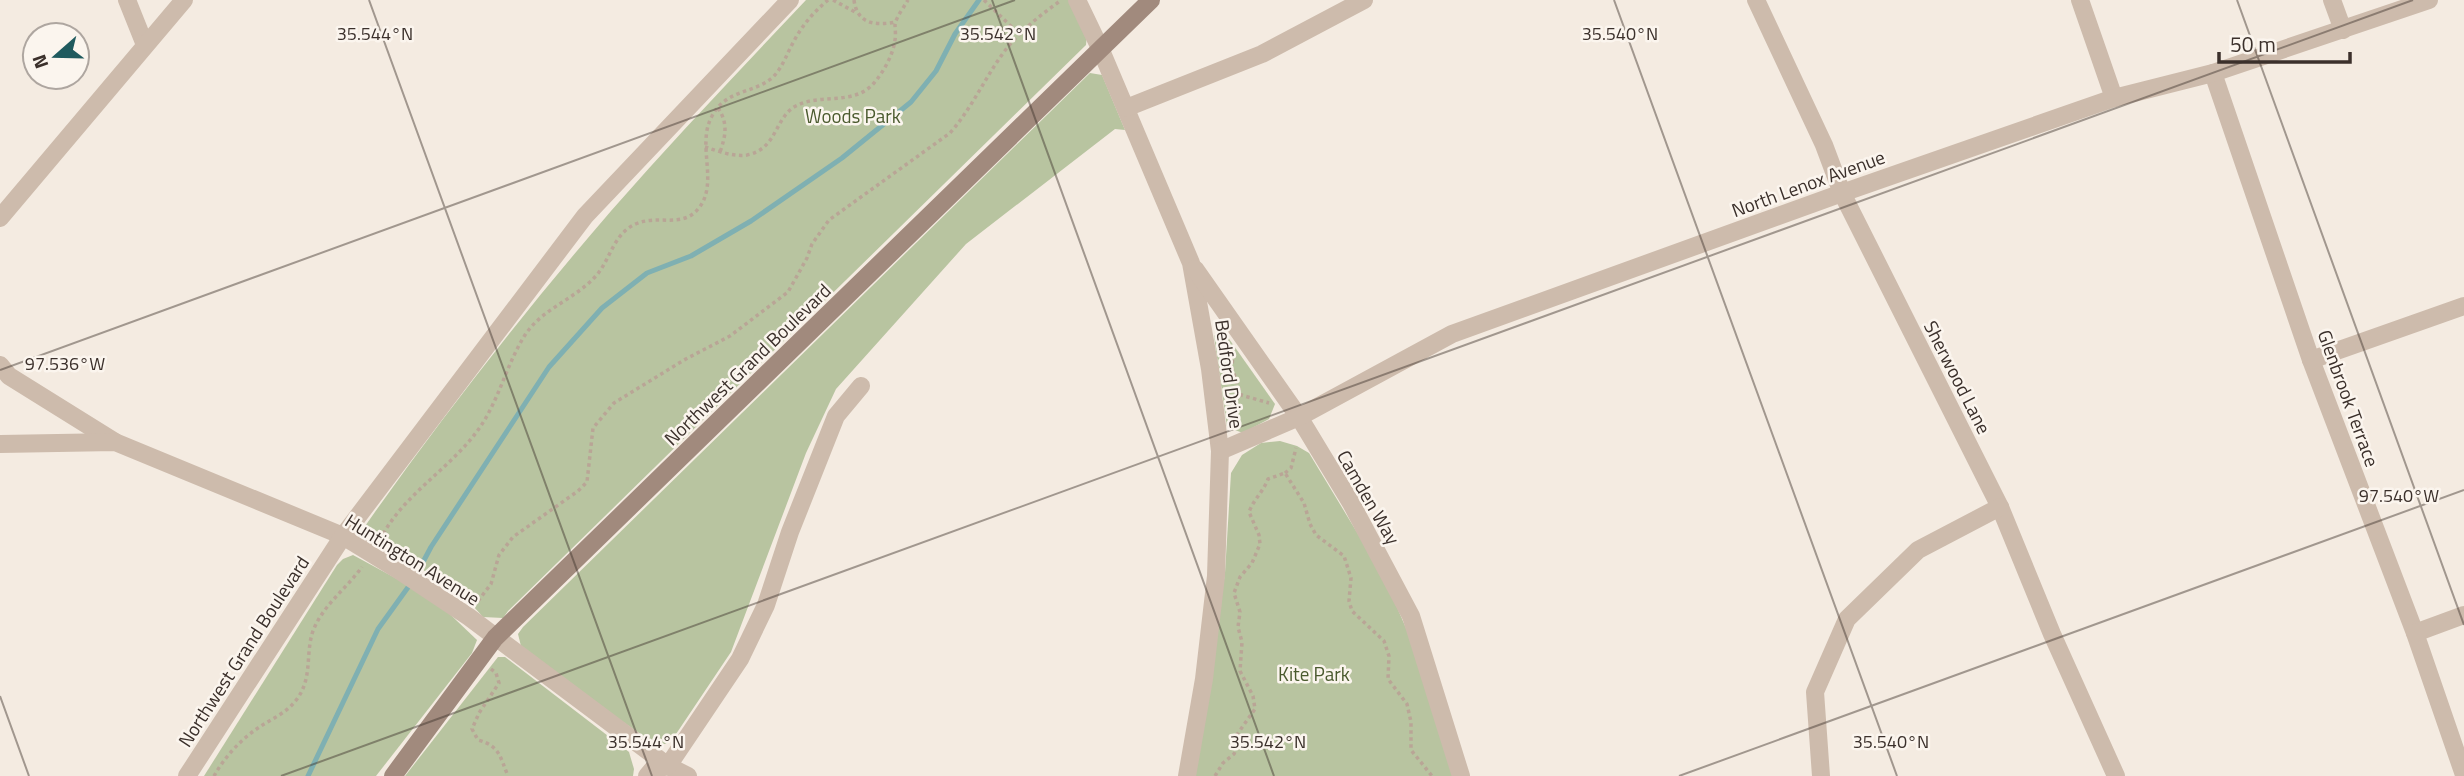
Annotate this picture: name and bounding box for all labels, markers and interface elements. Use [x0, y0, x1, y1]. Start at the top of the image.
text: 35.544°N [337, 20, 413, 47]
text: 35.542°N [960, 20, 1036, 47]
text: 35.540°N [1582, 20, 1658, 47]
north arrow [21, 21, 91, 91]
scale bar [2219, 21, 2350, 65]
text: 50 m [2230, 28, 2276, 60]
text: N [24, 51, 55, 73]
park label: Woods Park [805, 101, 901, 130]
street label: North Lenox Avenue [1727, 142, 1889, 224]
street label: Northwest Grand Boulevard [657, 276, 837, 452]
street label: Sherwood Lane [1917, 315, 1999, 439]
street label: Bedford Drive [1208, 318, 1252, 430]
street label: Glenbrook Terrace [2311, 325, 2387, 471]
text: 97.536°W [25, 350, 105, 377]
street label: Camden Way [1330, 444, 1408, 550]
text: 97.540°W [2359, 482, 2439, 509]
street label: Huntington Avenue [340, 506, 486, 612]
street label: Northwest Grand Boulevard [170, 550, 316, 752]
park label: Kite Park [1278, 659, 1350, 688]
text: 35.544°N [608, 728, 684, 755]
text: 35.542°N [1230, 728, 1306, 755]
text: 35.540°N [1853, 728, 1929, 755]

